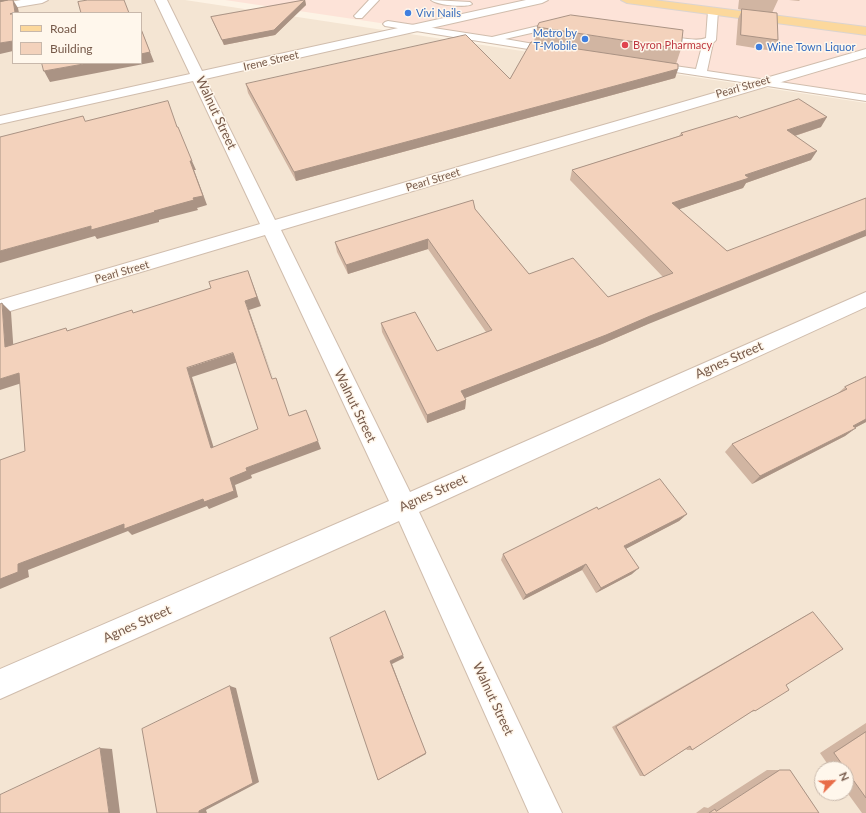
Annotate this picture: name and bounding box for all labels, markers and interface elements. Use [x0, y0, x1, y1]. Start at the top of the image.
place label: Vivi Nails [416, 6, 461, 20]
marker: Vivi Nails [403, 8, 413, 18]
legend [12, 12, 142, 64]
text: Road [50, 21, 77, 36]
place label: Metro by T-Mobile [533, 26, 577, 52]
marker: Metro by T-Mobile [580, 34, 590, 44]
place label: Byron Pharmacy [633, 38, 712, 52]
marker: Byron Pharmacy [620, 40, 630, 50]
place label: Wine Town Liquor [767, 40, 855, 54]
text: Building [50, 41, 93, 56]
marker: Wine Town Liquor [754, 42, 764, 52]
street label: Irene Street [242, 48, 300, 74]
street label: Pearl Street [714, 73, 772, 101]
street label: Walnut Street [192, 74, 240, 152]
street label: Pearl Street [404, 166, 462, 194]
street label: Pearl Street [93, 258, 151, 286]
street label: Agnes Street [693, 338, 765, 382]
street label: Walnut Street [331, 367, 379, 445]
street label: Agnes Street [397, 471, 469, 515]
street label: Agnes Street [101, 602, 173, 646]
street label: Walnut Street [469, 660, 517, 738]
north arrow [814, 761, 854, 801]
text: N [837, 770, 852, 783]

